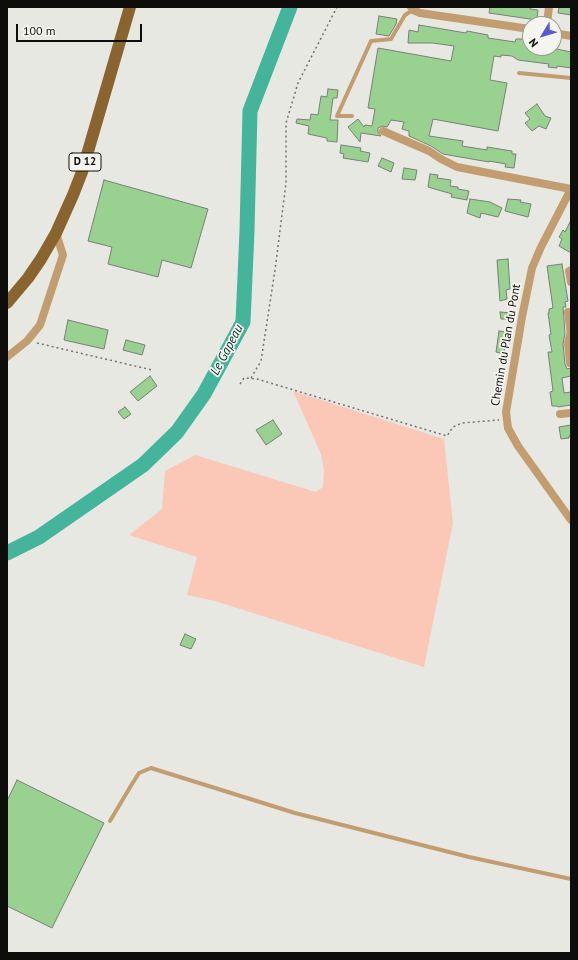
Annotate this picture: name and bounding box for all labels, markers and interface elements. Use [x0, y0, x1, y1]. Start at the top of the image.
scale bar [18, 16, 144, 42]
north arrow [522, 16, 562, 56]
text: 100 m [23, 23, 56, 38]
text: N [526, 36, 541, 50]
road number: D 12 [69, 153, 101, 171]
street label: Chemin du Plan du Pont [488, 283, 524, 407]
water label: Le Gapeau [207, 322, 247, 378]

